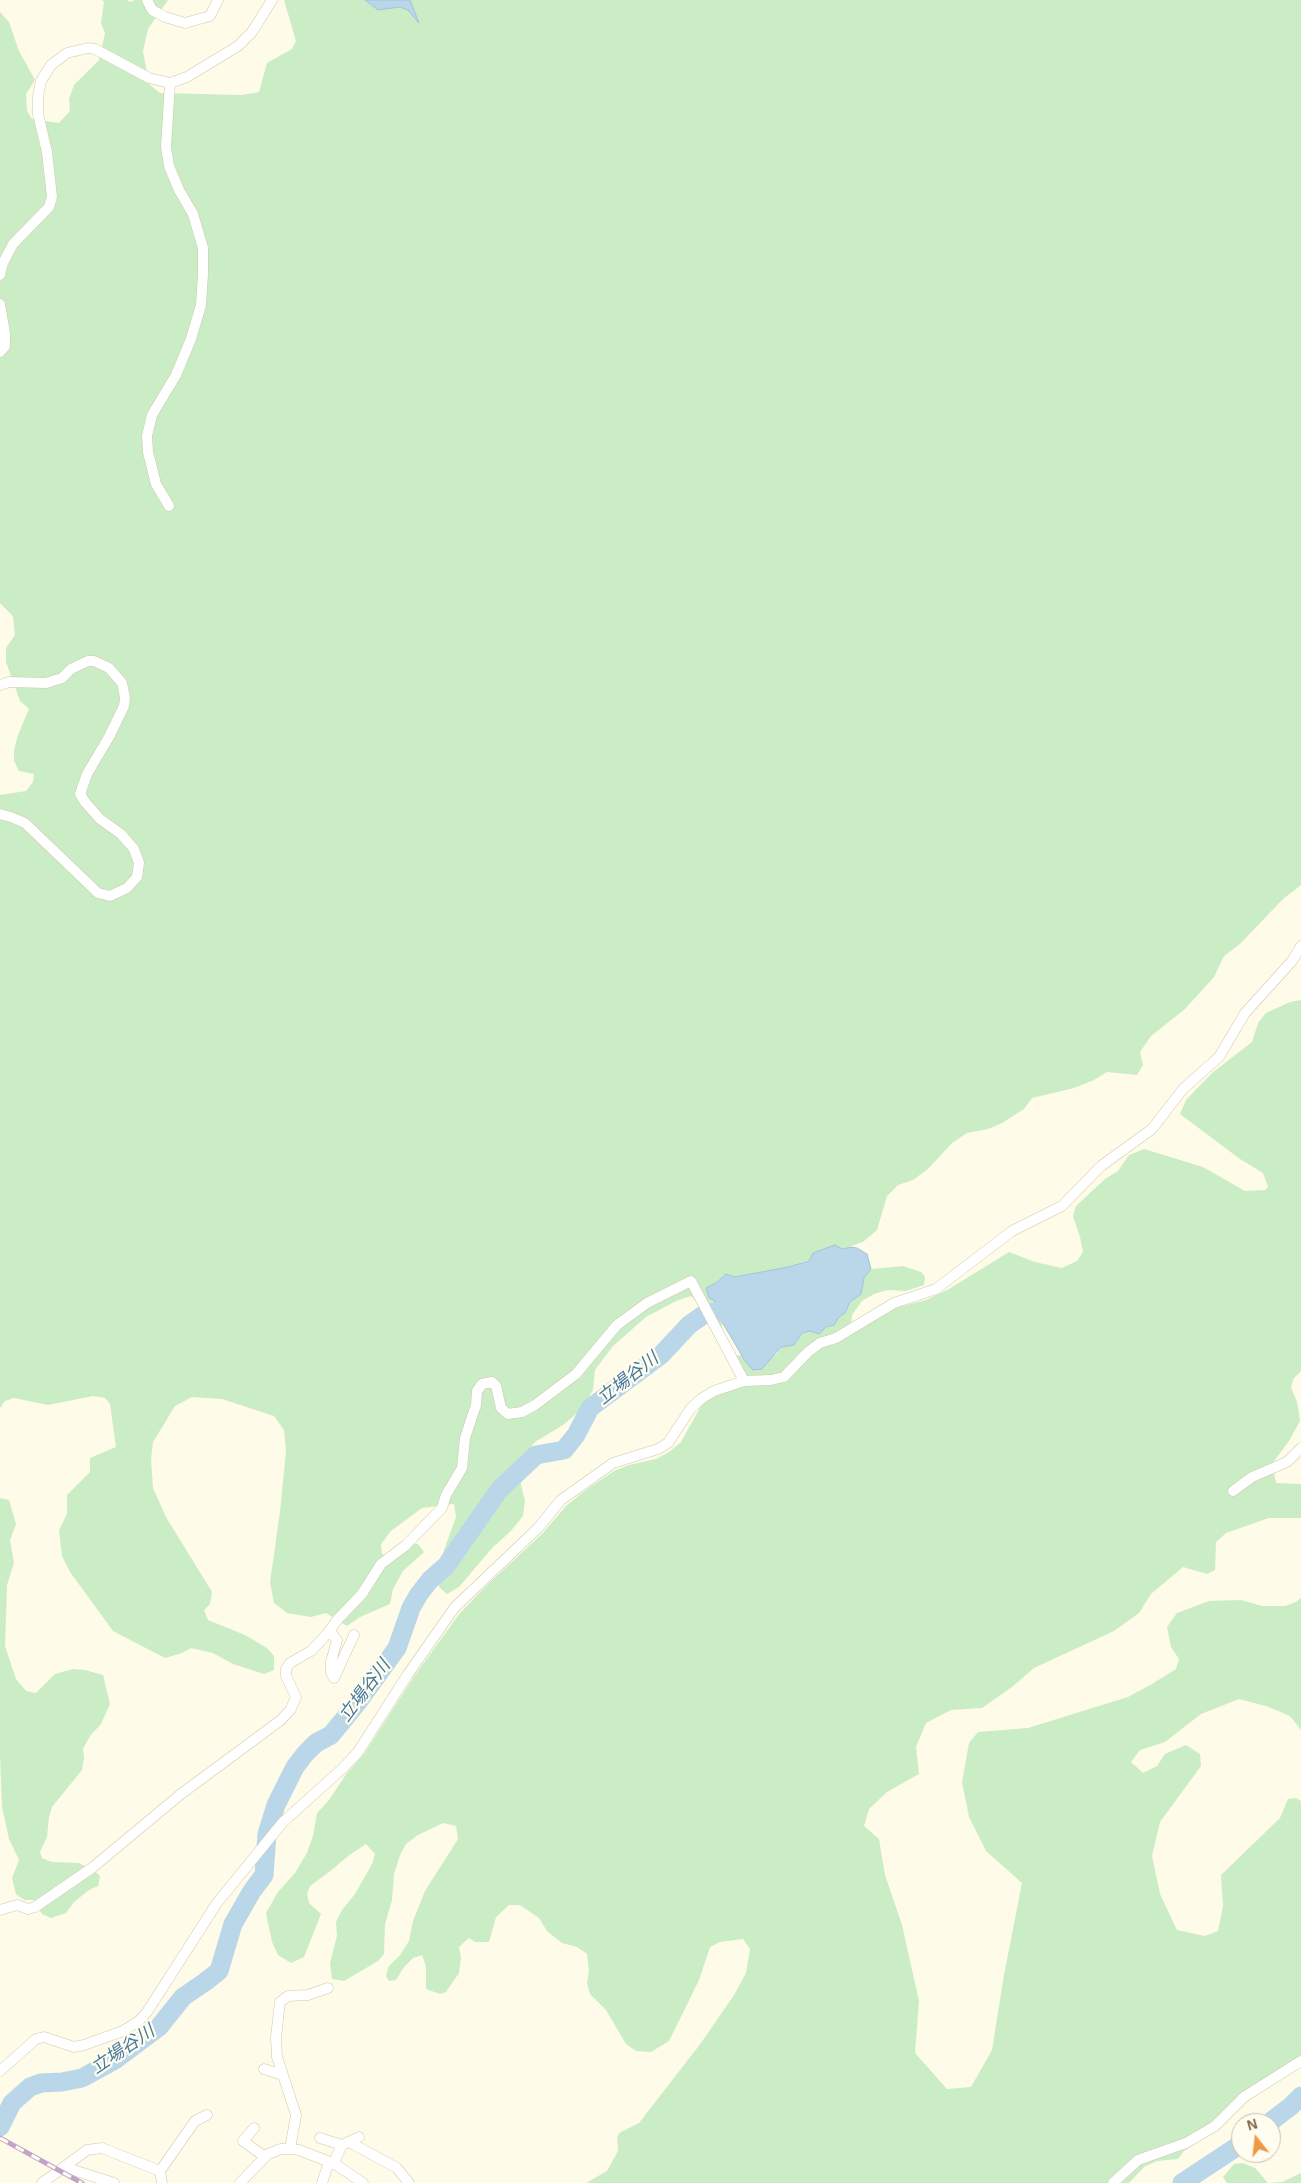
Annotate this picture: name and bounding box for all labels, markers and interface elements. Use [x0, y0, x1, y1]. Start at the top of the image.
water label: 立場谷川 [593, 1348, 663, 1410]
water label: 立場谷川 [335, 1656, 395, 1726]
water label: 立場谷川 [87, 2021, 159, 2079]
north arrow [1231, 2113, 1281, 2163]
text: N [1245, 2115, 1259, 2134]

